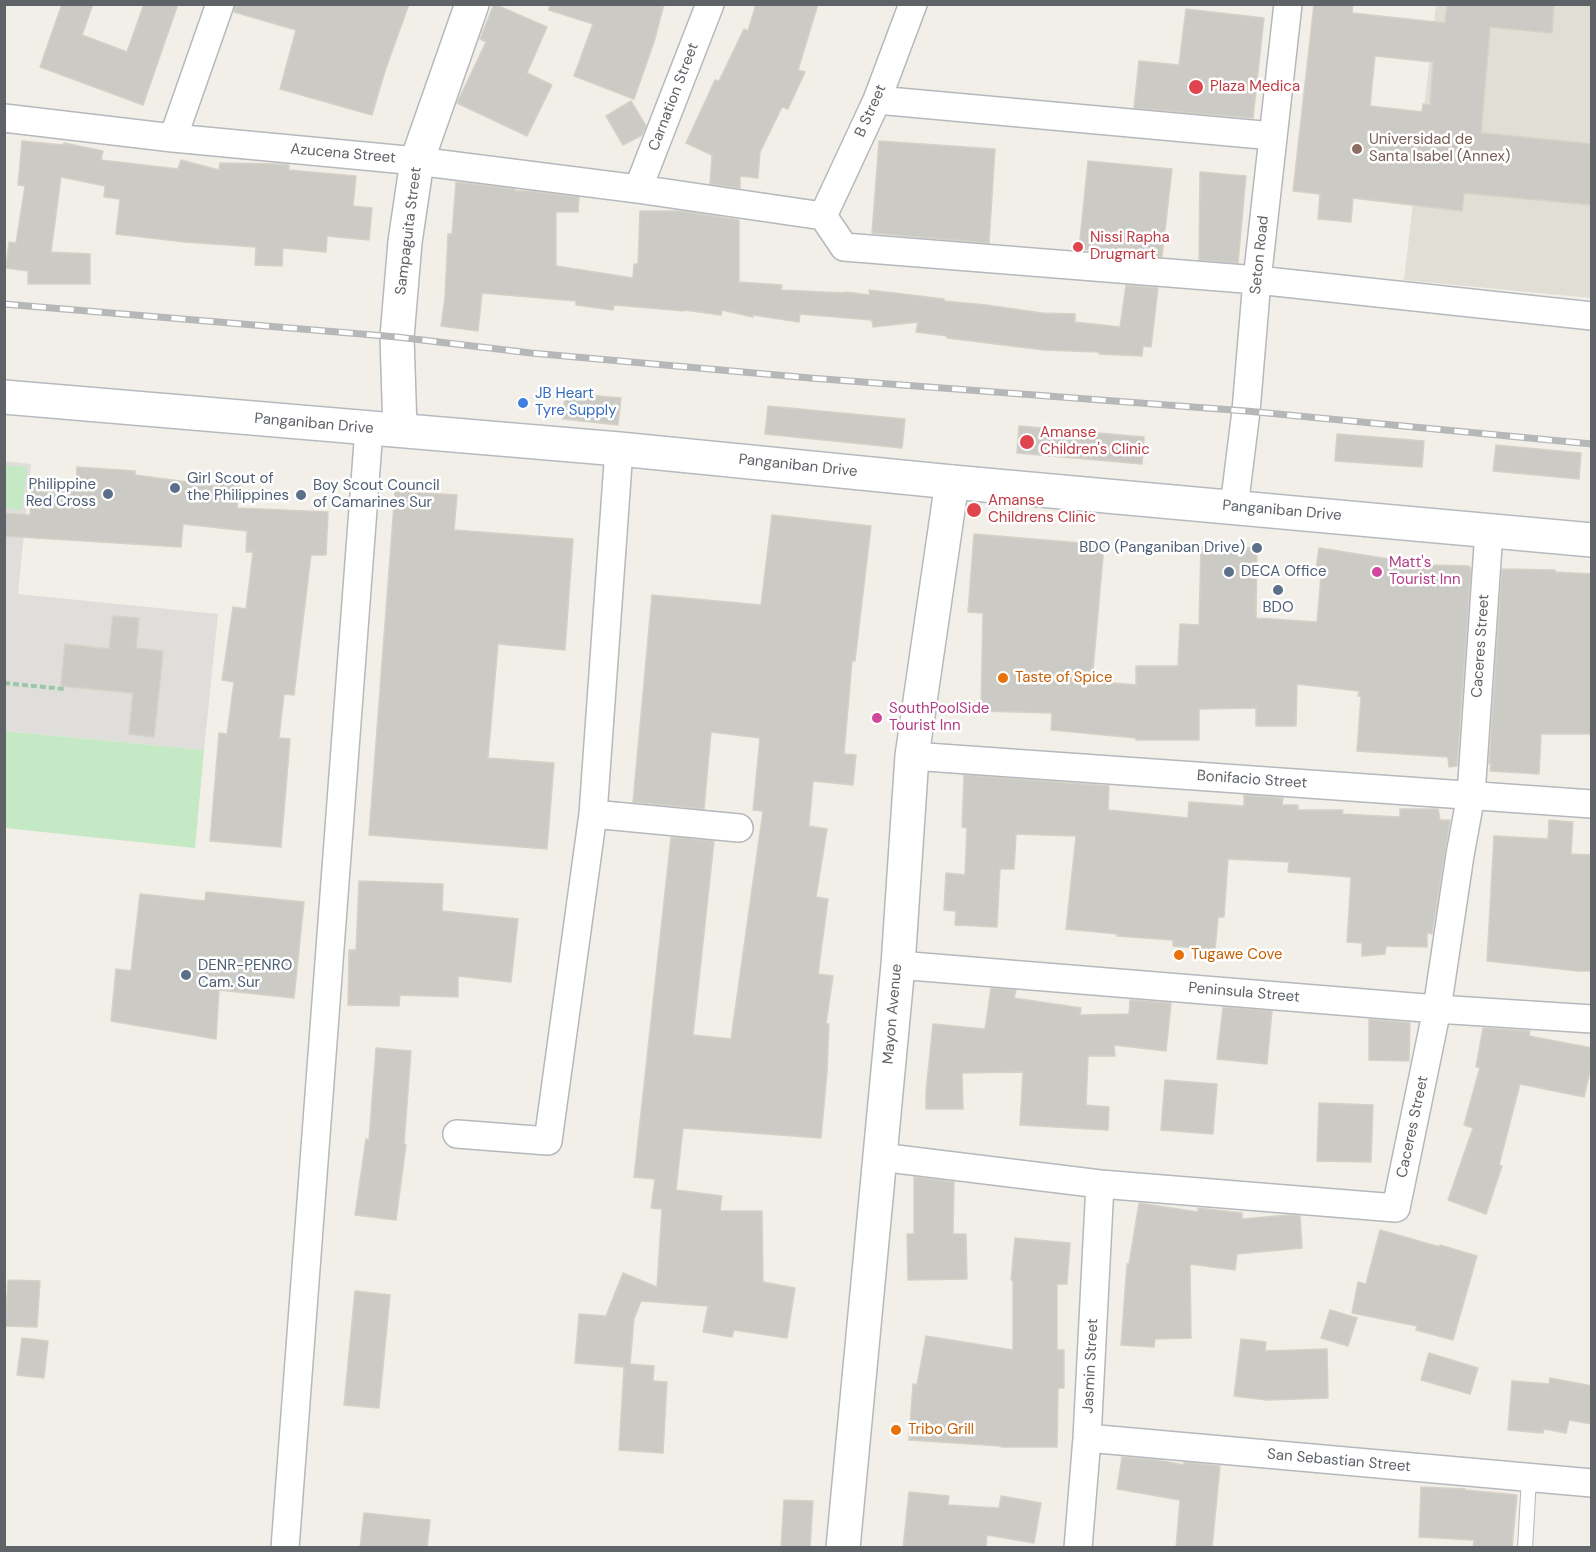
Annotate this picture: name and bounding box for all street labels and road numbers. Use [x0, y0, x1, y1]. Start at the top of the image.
street label: Carnation Street [645, 40, 703, 154]
street label: B Street [851, 82, 891, 140]
street label: Azucena Street [290, 140, 396, 168]
street label: Sampaguita Street [392, 166, 426, 296]
street label: Seton Road [1247, 215, 1273, 295]
street label: Panganiban Drive [254, 410, 374, 438]
street label: Panganiban Drive [738, 451, 858, 481]
street label: Panganiban Drive [1222, 497, 1342, 525]
street label: Caceres Street [1468, 594, 1494, 698]
street label: Bonifacio Street [1196, 767, 1308, 793]
street label: Mayon Avenue [880, 963, 906, 1065]
street label: Peninsula Street [1188, 979, 1300, 1007]
street label: Caceres Street [1393, 1074, 1433, 1180]
street label: Jasmin Street [1080, 1318, 1102, 1414]
street label: San Sebastian Street [1266, 1446, 1412, 1476]

